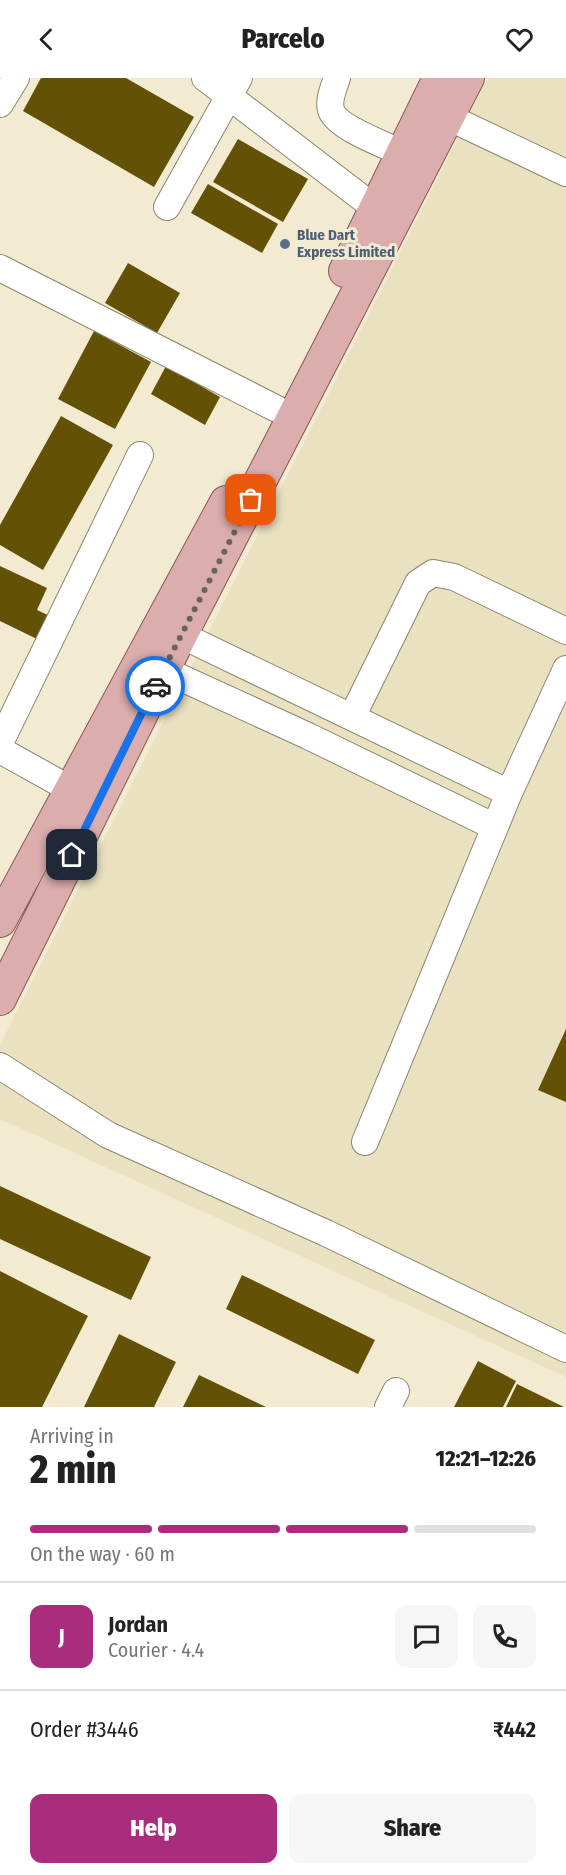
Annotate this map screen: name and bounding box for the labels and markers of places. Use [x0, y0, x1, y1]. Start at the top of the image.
place label: Blue Dart Express Limited [297, 226, 395, 261]
marker: Blue Dart Express Limited [278, 237, 292, 251]
pin [225, 474, 276, 525]
pin [46, 829, 97, 880]

